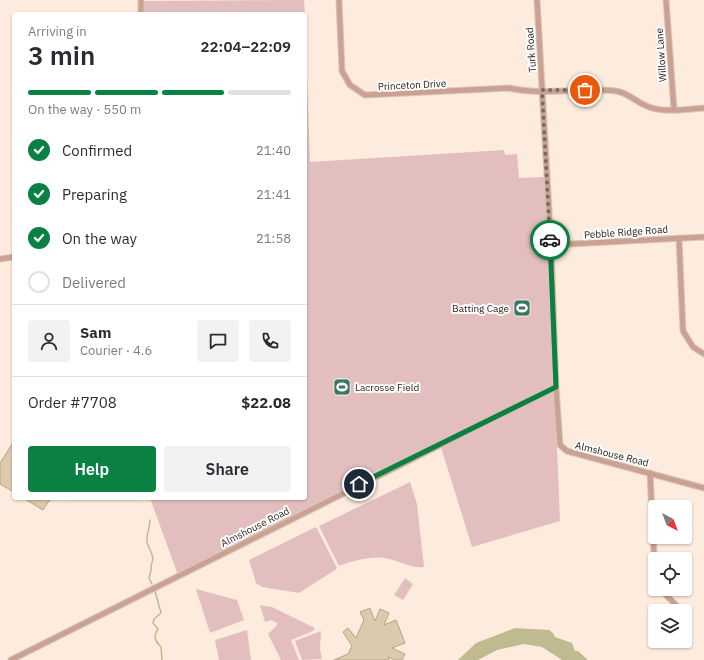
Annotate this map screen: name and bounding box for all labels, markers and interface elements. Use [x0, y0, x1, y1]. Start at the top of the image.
text: Arriving in [28, 23, 87, 40]
street label: Turk Road [523, 27, 539, 73]
street label: Willow Lane [653, 27, 669, 82]
text: 22:04–22:09 [201, 37, 291, 56]
text: 3 min [28, 38, 95, 72]
pin [568, 73, 602, 107]
street label: Princeton Drive [377, 77, 447, 93]
icon: bag [574, 79, 596, 101]
text: On the way · 550 m [28, 101, 141, 118]
icon: check [28, 139, 50, 161]
text: Confirmed [62, 141, 132, 160]
text: 21:40 [256, 142, 291, 159]
icon: check [28, 183, 50, 205]
text: Preparing [62, 185, 127, 204]
text: 21:41 [256, 186, 291, 203]
courier [530, 220, 570, 260]
street label: Pebble Ridge Road [584, 223, 668, 241]
icon: check [28, 227, 50, 249]
text: On the way [62, 229, 137, 248]
icon: car [539, 229, 561, 251]
text: 21:58 [256, 230, 291, 247]
text: Delivered [62, 273, 126, 292]
sports icon: Batting Cage [512, 298, 532, 318]
place label: Batting Cage [452, 302, 509, 315]
button: person [28, 320, 70, 362]
button: chat [197, 320, 239, 362]
button: phone [249, 320, 291, 362]
text: Sam [80, 323, 111, 342]
text: Courier · 4.6 [80, 342, 152, 359]
sports icon: Lacrosse Field [332, 377, 352, 397]
place label: Lacrosse Field [355, 381, 419, 394]
text: Order #7708 [28, 393, 117, 412]
text: $22.08 [241, 393, 291, 412]
street label: Almshouse Road [574, 439, 650, 469]
button: Help [28, 446, 156, 492]
button: Share [164, 446, 291, 492]
pin [342, 467, 376, 501]
icon: home [348, 473, 370, 495]
north arrow [648, 500, 692, 544]
map controls [648, 500, 692, 648]
street label: Almshouse Road [218, 504, 292, 550]
button: locate [648, 552, 692, 596]
button: layers [648, 604, 692, 648]

